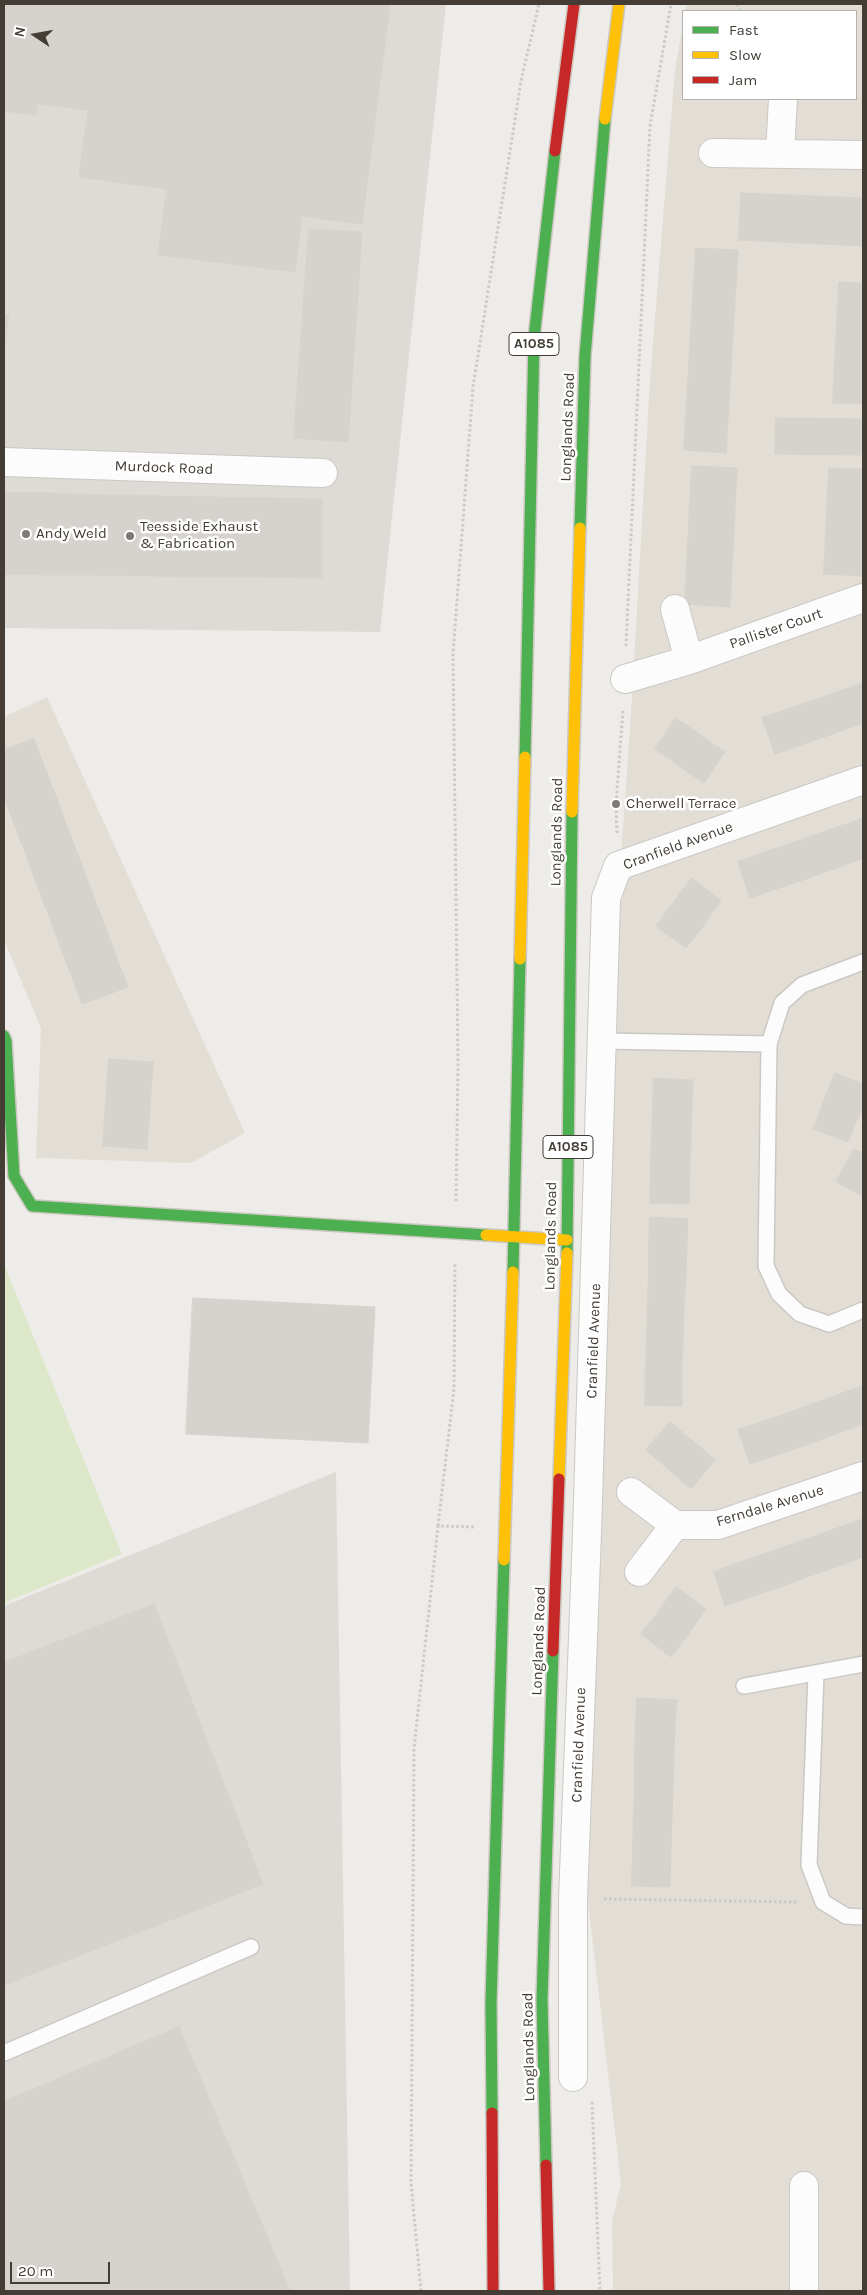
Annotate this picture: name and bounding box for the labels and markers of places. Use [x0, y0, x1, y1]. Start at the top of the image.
place label: Teesside Exhaust & Fabrication [140, 518, 258, 553]
place label: Andy Weld [36, 525, 107, 543]
marker: Andy Weld [20, 528, 32, 540]
marker: Teesside Exhaust & Fabrication [124, 530, 136, 542]
place label: Cherwell Terrace [626, 795, 737, 813]
marker: Cherwell Terrace [610, 798, 622, 810]

